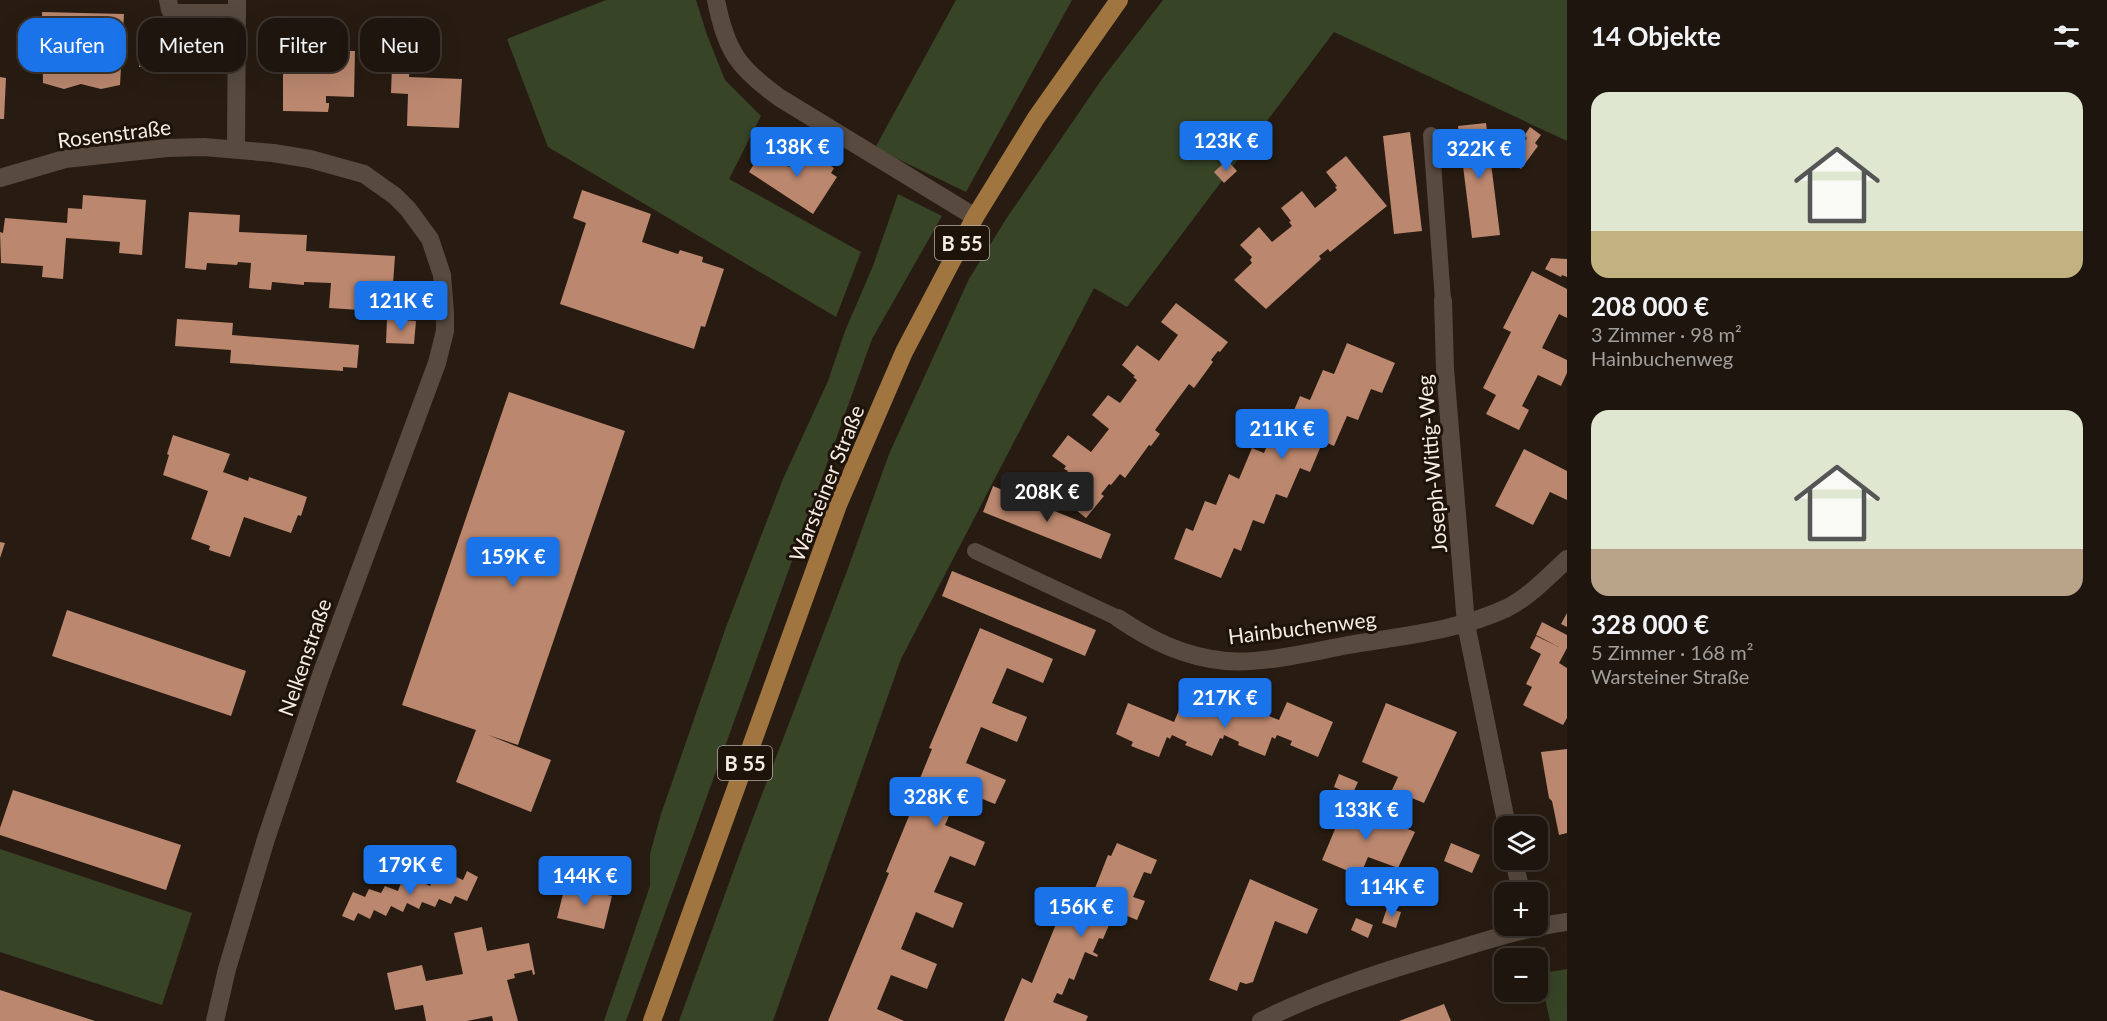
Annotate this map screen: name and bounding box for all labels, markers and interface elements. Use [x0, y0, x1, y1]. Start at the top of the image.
chip: Kaufen [18, 18, 126, 72]
chip: Mieten [138, 18, 246, 72]
chip: Filter [258, 18, 348, 72]
chip: Neu [360, 18, 440, 72]
text: 14 Objekte [1591, 20, 1721, 52]
icon: filters [2050, 20, 2083, 53]
street label: Rosenstraße [56, 114, 172, 152]
pin: 123K € [1177, 121, 1275, 172]
pin: 138K € [748, 127, 846, 178]
text: 123K € [1194, 128, 1258, 152]
pin: 322K € [1430, 129, 1528, 180]
icon: home [1783, 131, 1891, 239]
text: 138K € [765, 134, 829, 158]
text: 322K € [1447, 136, 1511, 160]
road number: B 55 [935, 226, 989, 260]
pin: 121K € [352, 281, 450, 332]
text: 121K € [369, 288, 433, 312]
text: 208 000 € [1591, 290, 1709, 322]
text: 3 Zimmer · 98 m² [1591, 322, 1742, 346]
text: Hainbuchenweg [1591, 346, 1733, 370]
street label: Joseph-Wittig-Weg [1411, 374, 1451, 554]
street label: Warsteiner Straße [783, 401, 869, 565]
pin: 211K € [1233, 409, 1331, 460]
text: 211K € [1250, 416, 1314, 440]
icon: home [1783, 449, 1891, 557]
pin: 208K € [998, 472, 1096, 523]
text: 208K € [1015, 479, 1079, 503]
pin: 159K € [464, 537, 562, 588]
text: 159K € [481, 544, 545, 568]
street label: Nelkenstraße [272, 595, 336, 719]
street label: Hainbuchenweg [1226, 605, 1378, 649]
text: 328 000 € [1591, 608, 1709, 640]
text: 5 Zimmer · 168 m² [1591, 640, 1753, 664]
text: Warsteiner Straße [1591, 664, 1749, 688]
pin: 217K € [1176, 678, 1274, 729]
text: 217K € [1193, 685, 1257, 709]
road number: B 55 [718, 746, 772, 780]
pin: 328K € [887, 777, 985, 828]
text: 328K € [904, 784, 968, 808]
pin: 133K € [1317, 790, 1415, 841]
text: 133K € [1334, 797, 1398, 821]
map controls [1494, 816, 1548, 1002]
button: layers [1494, 816, 1548, 870]
pin: 179K € [361, 845, 459, 896]
text: 179K € [378, 852, 442, 876]
pin: 144K € [536, 856, 634, 907]
text: 144K € [553, 863, 617, 887]
pin: 114K € [1343, 867, 1441, 918]
text: 114K € [1360, 874, 1424, 898]
button: + [1494, 882, 1548, 936]
pin: 156K € [1032, 887, 1130, 938]
text: 156K € [1049, 894, 1113, 918]
button: − [1494, 948, 1548, 1002]

